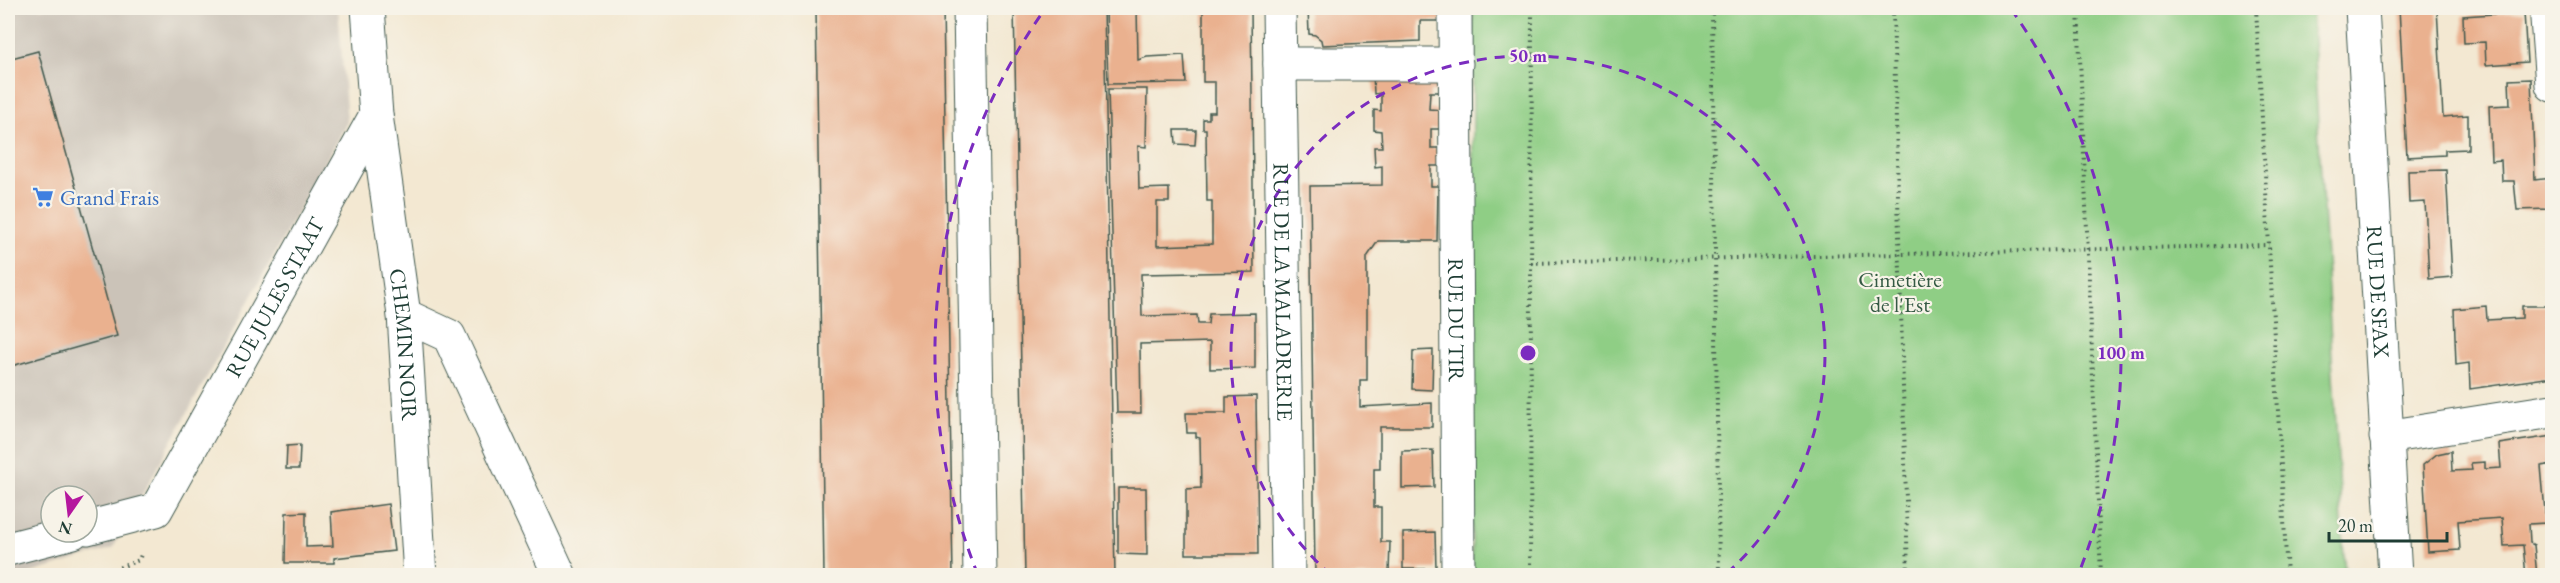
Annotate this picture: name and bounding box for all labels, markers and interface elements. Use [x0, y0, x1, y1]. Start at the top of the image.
text: 50 m [1509, 44, 1547, 67]
street label: RUE DE LA MALADRERIE [1266, 163, 1300, 421]
place label: Grand Frais [60, 183, 159, 212]
supermarket icon: Grand Frais [31, 185, 55, 209]
street label: RUE JULES STAAT [219, 212, 331, 382]
street label: RUE DE SFAX [2360, 224, 2396, 359]
street label: RUE DU TIR [1441, 258, 1471, 382]
park label: Cimetière de l'Est [1858, 265, 1942, 319]
street label: CHEMIN NOIR [383, 266, 424, 421]
text: 100 m [2097, 341, 2145, 364]
centre of rings [1518, 343, 1538, 363]
north arrow [39, 484, 99, 544]
scale bar [2329, 505, 2448, 543]
text: 20 m [2338, 514, 2373, 537]
text: N [57, 516, 74, 540]

